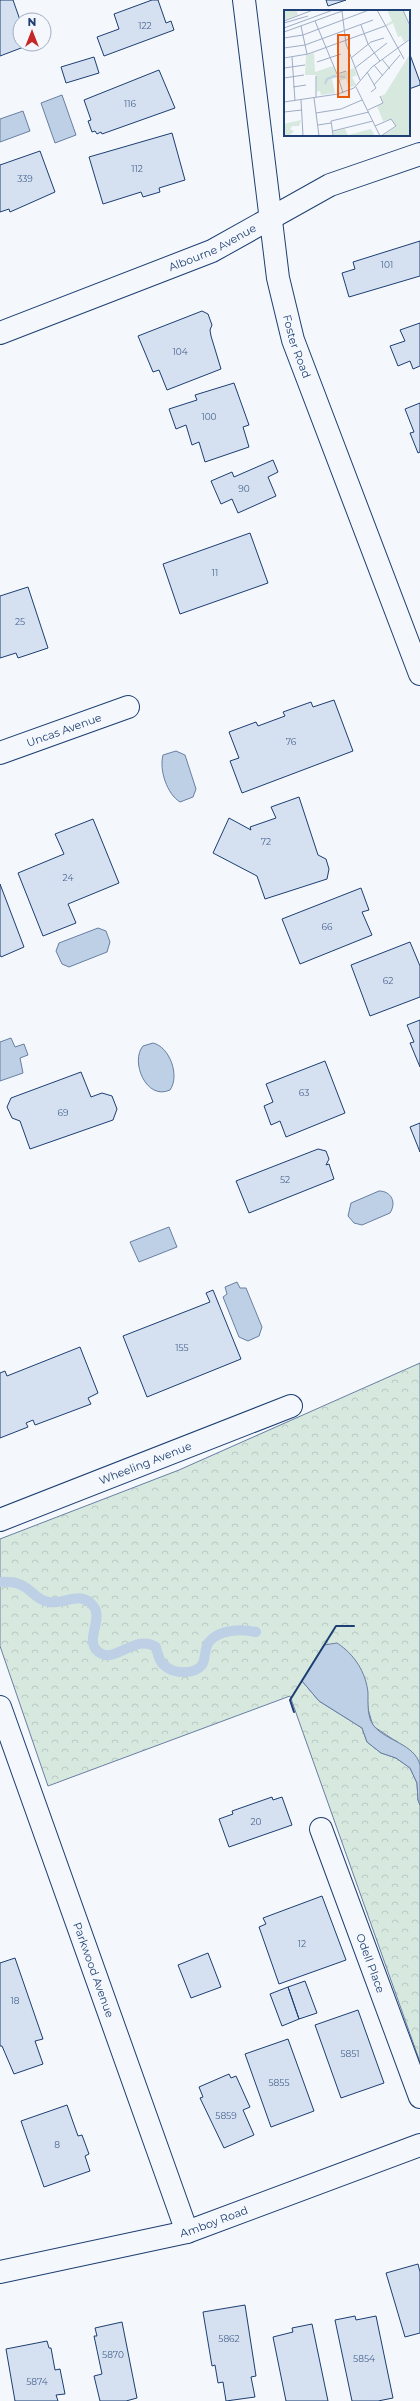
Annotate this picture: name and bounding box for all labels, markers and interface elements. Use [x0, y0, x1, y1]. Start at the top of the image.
inset map [284, 10, 410, 136]
north arrow [12, 12, 52, 52]
text: N [28, 15, 36, 29]
house number: 122 [138, 20, 152, 31]
house number: 116 [124, 98, 137, 109]
house number: 112 [131, 163, 143, 174]
house number: 339 [17, 173, 33, 184]
street label: Albourne Avenue [167, 221, 259, 274]
house number: 101 [381, 259, 393, 270]
street label: Foster Road [280, 313, 314, 380]
house number: 104 [172, 346, 188, 357]
house number: 100 [201, 411, 217, 422]
house number: 90 [238, 483, 250, 494]
house number: 11 [212, 567, 218, 578]
house number: 25 [15, 616, 25, 627]
street label: Uncas Avenue [25, 710, 104, 750]
house number: 76 [286, 736, 297, 747]
house number: 72 [261, 836, 271, 847]
house number: 24 [63, 872, 73, 883]
house number: 66 [322, 921, 333, 932]
house number: 62 [383, 975, 393, 986]
house number: 63 [299, 1087, 309, 1098]
house number: 69 [58, 1107, 69, 1118]
house number: 52 [280, 1174, 290, 1185]
house number: 155 [175, 1342, 189, 1353]
street label: Wheeling Avenue [97, 1439, 194, 1488]
house number: 20 [250, 1816, 262, 1827]
street label: Parkwood Avenue [70, 1920, 117, 2020]
street label: Odell Place [353, 1931, 388, 1995]
house number: 12 [298, 1938, 306, 1949]
house number: 18 [11, 1995, 20, 2006]
house number: 5851 [340, 2048, 360, 2059]
house number: 5855 [269, 2077, 289, 2088]
house number: 5859 [215, 2110, 237, 2121]
house number: 8 [54, 2139, 60, 2150]
street label: Amboy Road [179, 2203, 250, 2240]
house number: 5862 [218, 2333, 240, 2344]
house number: 5870 [102, 2349, 124, 2360]
house number: 5854 [353, 2353, 375, 2364]
house number: 5874 [26, 2376, 48, 2387]

